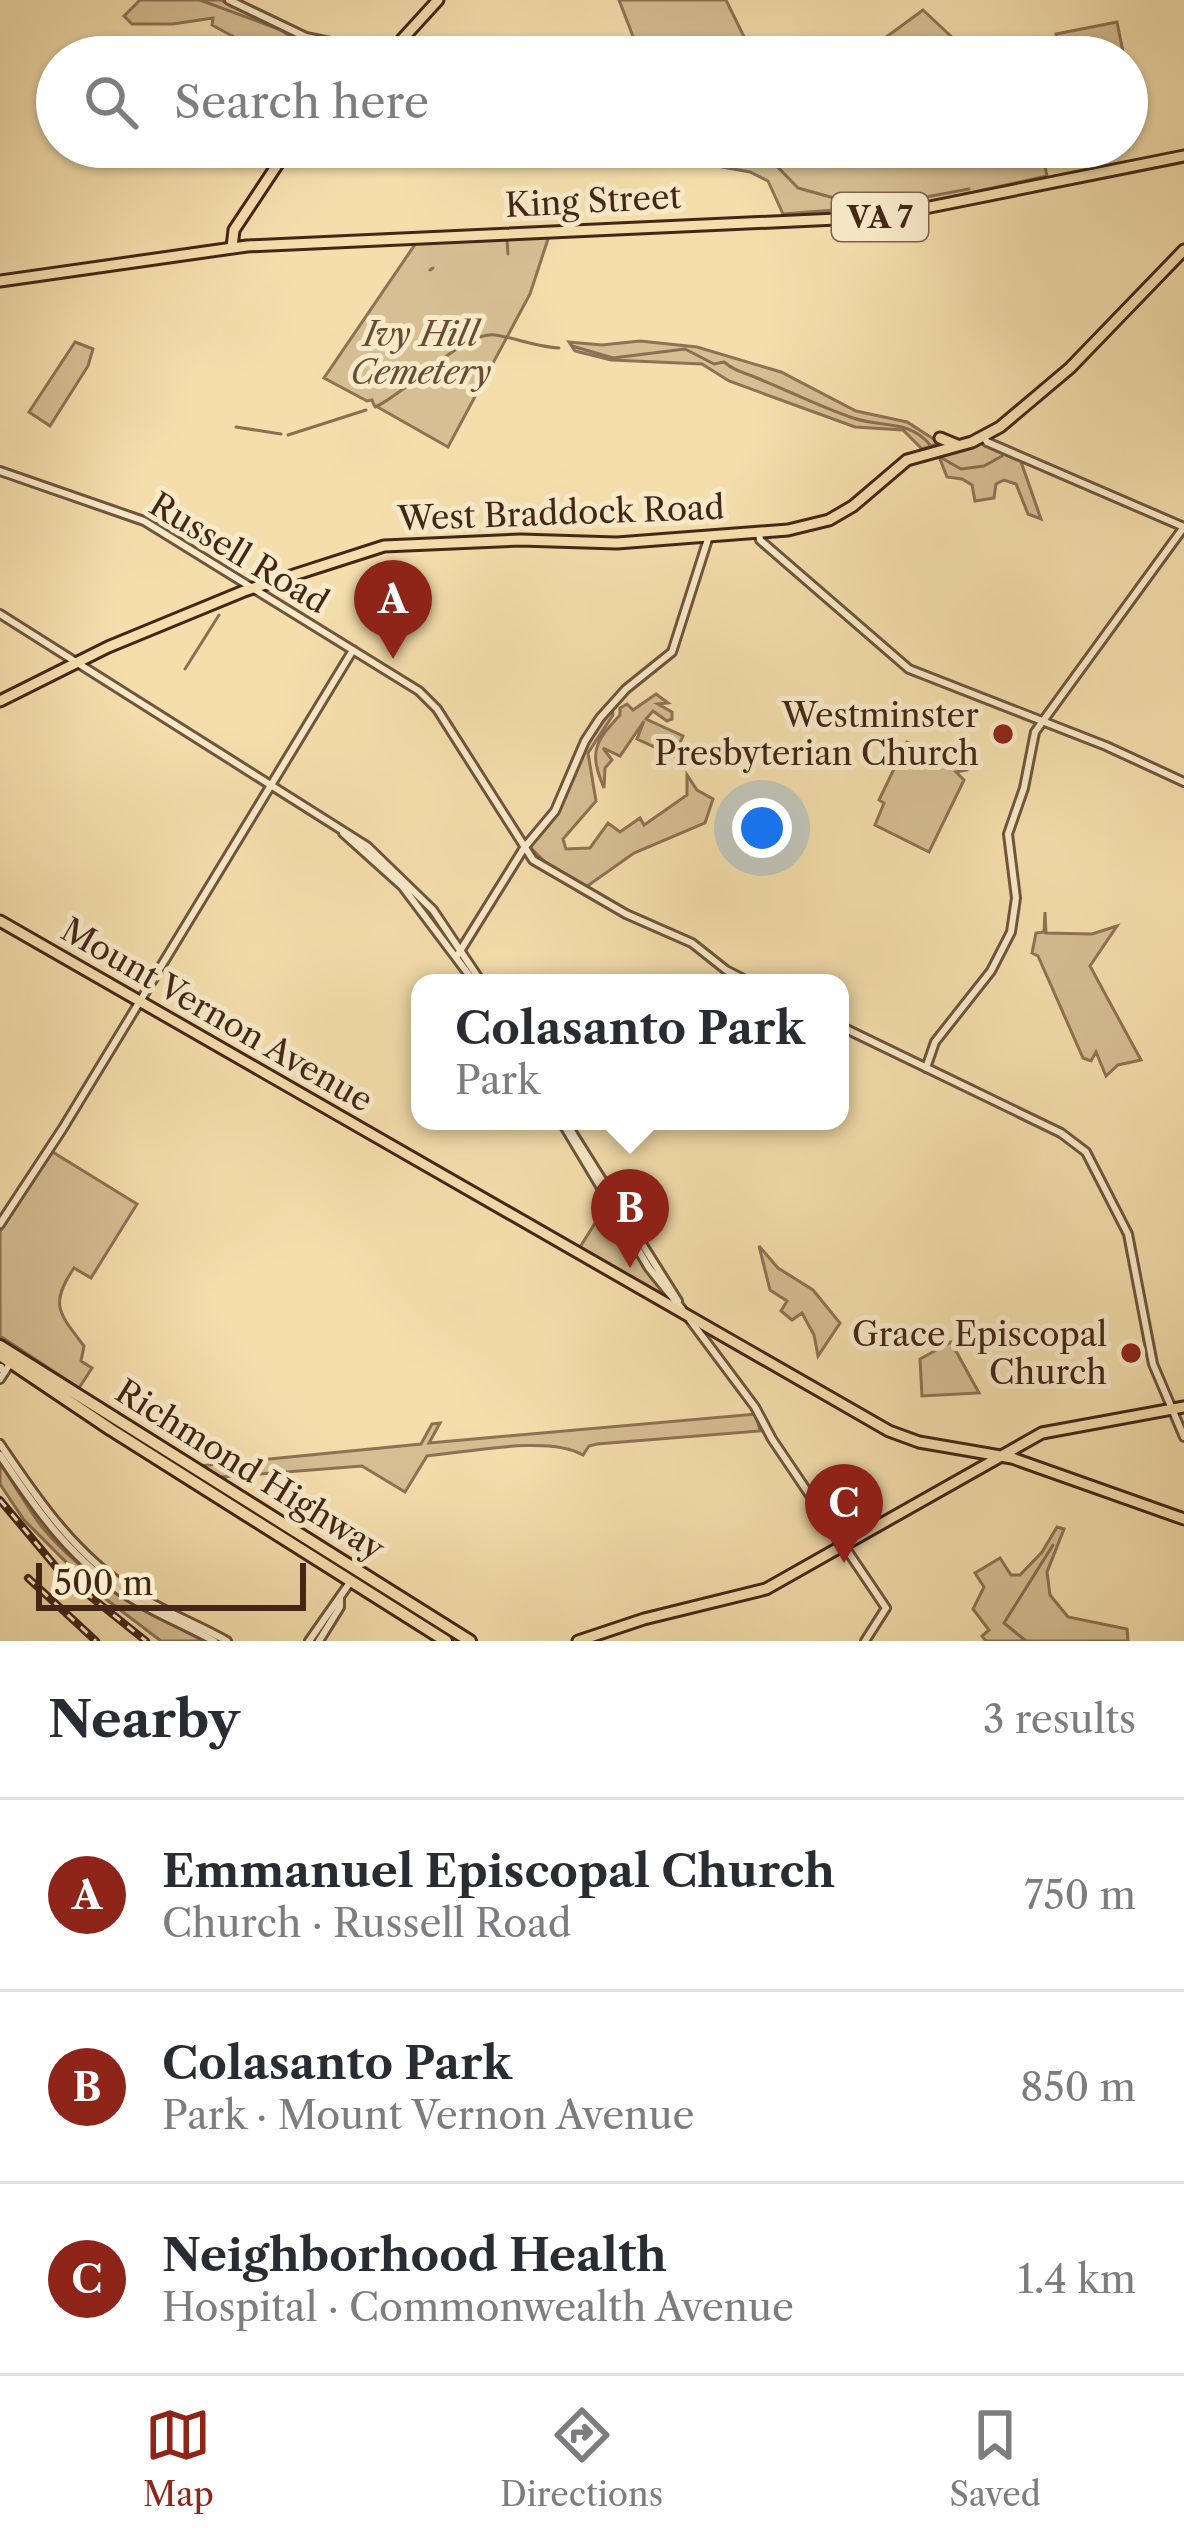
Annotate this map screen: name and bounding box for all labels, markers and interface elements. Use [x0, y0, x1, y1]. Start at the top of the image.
search box [36, 36, 1148, 168]
icon: search [78, 69, 144, 135]
text: Search here [174, 74, 429, 130]
street label: King Street [504, 176, 682, 226]
road number: VA 7 [832, 193, 928, 241]
park label: Ivy Hill Cemetery [350, 314, 492, 393]
street label: Russell Road [142, 483, 336, 623]
street label: West Braddock Road [396, 487, 725, 539]
pin: A [354, 560, 432, 659]
place label: Westminster Presbyterian Church [655, 695, 979, 774]
marker: Westminster Presbyterian Church [990, 721, 1016, 747]
your location [732, 798, 792, 858]
street label: Mount Vernon Avenue [54, 909, 380, 1121]
popup [411, 974, 849, 1130]
text: Colasanto Park [455, 1000, 805, 1056]
text: Park [455, 1056, 540, 1104]
pin: B [591, 1169, 669, 1268]
place label: Grace Episcopal Church [852, 1314, 1107, 1393]
marker: Grace Episcopal Church [1118, 1340, 1144, 1366]
street label: Richmond Highway [108, 1371, 393, 1570]
pin: C [805, 1464, 883, 1563]
scale bar [36, 1557, 306, 1610]
text: 500 m [54, 1563, 153, 1604]
text: Nearby [48, 1688, 240, 1750]
text: 3 results [983, 1695, 1136, 1743]
text: Emmanuel Episcopal Church [162, 1843, 835, 1899]
text: A [72, 1871, 102, 1919]
text: 750 m [1024, 1871, 1136, 1919]
text: Church · Russell Road [162, 1899, 571, 1947]
text: Colasanto Park [162, 2035, 512, 2091]
text: B [73, 2063, 102, 2111]
text: 850 m [1020, 2063, 1136, 2111]
text: Park · Mount Vernon Avenue [162, 2091, 694, 2139]
text: Neighborhood Health [162, 2227, 667, 2283]
text: C [71, 2255, 103, 2303]
text: 1.4 km [1018, 2255, 1136, 2303]
text: Hospital · Commonwealth Avenue [162, 2283, 794, 2331]
tab: Map [143, 2402, 214, 2515]
tab: Directions [500, 2402, 663, 2515]
tab: Saved [949, 2402, 1041, 2515]

